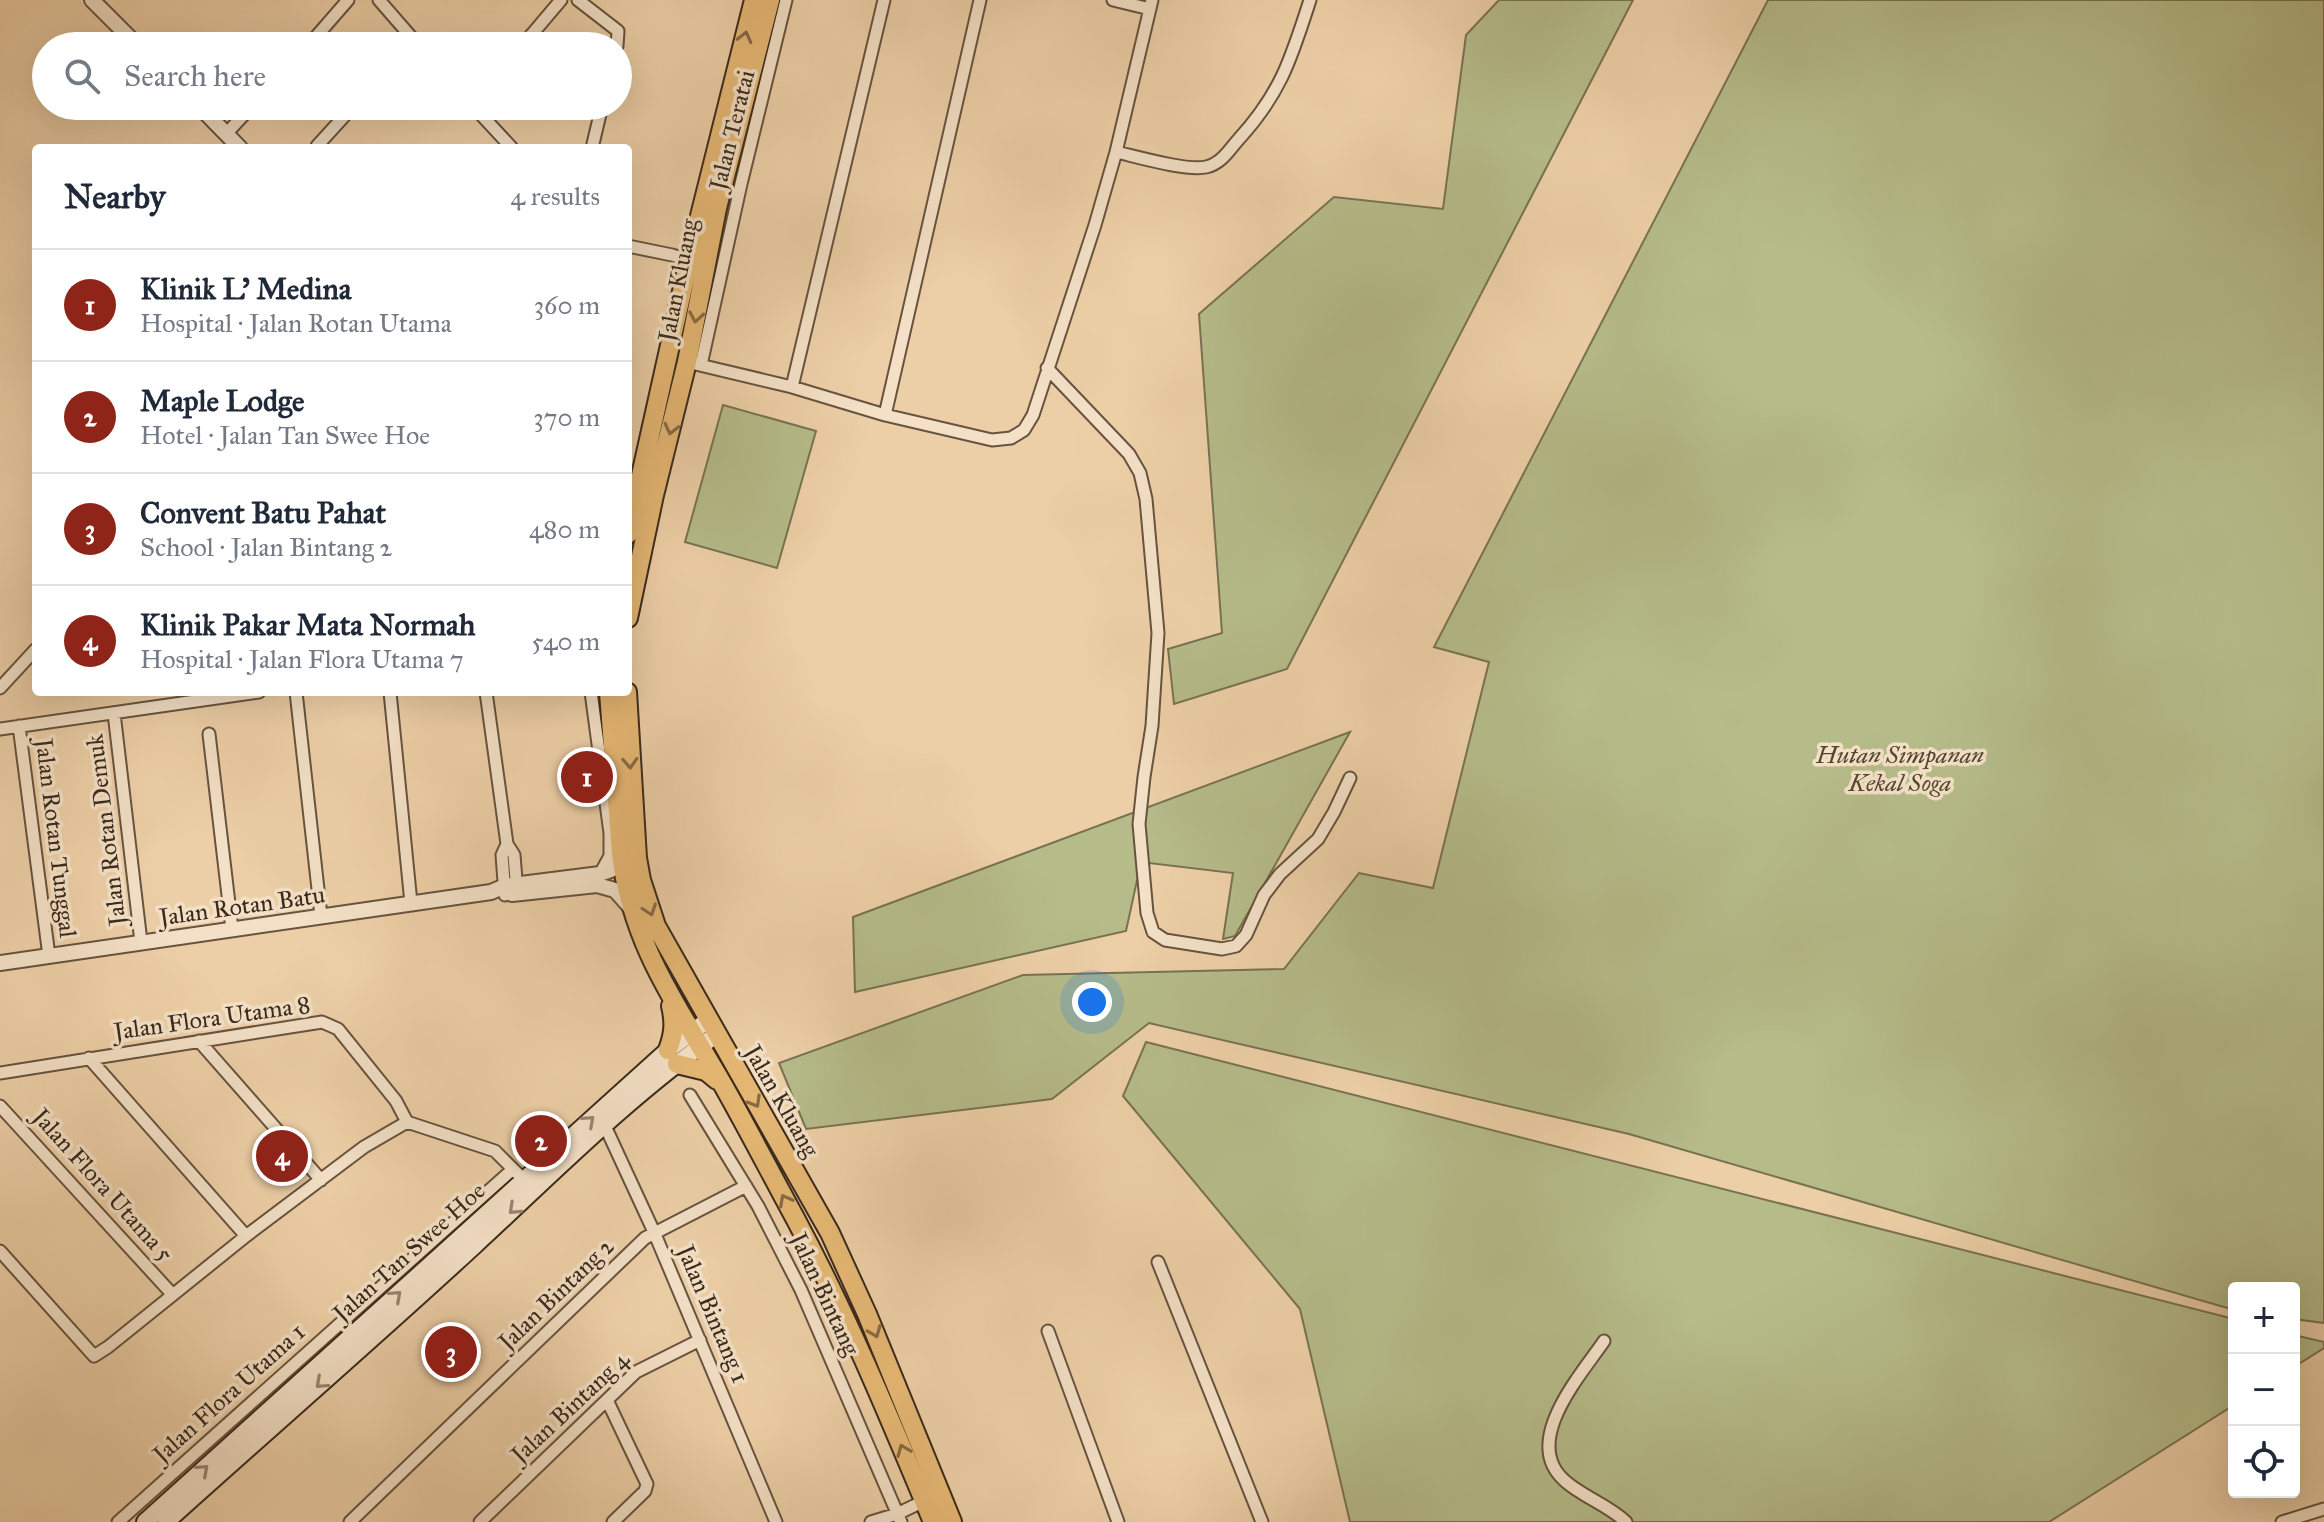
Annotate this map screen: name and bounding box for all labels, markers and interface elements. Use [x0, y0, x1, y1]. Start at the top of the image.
one-way arrow [735, 30, 752, 44]
search box [32, 32, 632, 120]
icon: search [60, 54, 104, 98]
text: Search here [124, 58, 266, 94]
street label: Jalan Teratai [702, 66, 762, 196]
text: Nearby [64, 176, 166, 217]
text: 4 results [511, 180, 600, 212]
street label: Jalan Kluang [651, 215, 705, 347]
text: Klinik L' Medina [140, 271, 352, 307]
text: 1 [85, 289, 95, 321]
text: 360 m [534, 289, 600, 321]
text: Hospital · Jalan Rotan Utama [140, 307, 452, 339]
one-way arrow [688, 310, 705, 323]
text: Maple Lodge [140, 383, 304, 419]
text: 2 [84, 401, 96, 433]
text: 370 m [533, 401, 600, 433]
text: Hotel · Jalan Tan Swee Hoe [140, 419, 430, 451]
one-way arrow [663, 421, 680, 435]
text: Convent Batu Pahat [140, 495, 386, 531]
text: 3 [85, 513, 95, 545]
text: 480 m [529, 513, 600, 545]
text: School · Jalan Bintang 2 [140, 531, 392, 563]
text: Klinik Pakar Mata Normah [140, 607, 475, 643]
text: 4 [83, 625, 97, 657]
text: 540 m [532, 625, 600, 657]
text: Hospital · Jalan Flora Utama 7 [140, 643, 464, 675]
street label: Jalan Rotan Demuk [79, 732, 133, 930]
street label: Jalan Rotan Tunggal [29, 734, 83, 940]
park label: Hutan Simpanan Kekal Soga [1815, 740, 1984, 798]
pin: 1 [561, 747, 613, 807]
one-way arrow [621, 757, 638, 770]
street label: Jalan Rotan Batu [154, 879, 327, 933]
one-way arrow [640, 902, 657, 916]
your location [1072, 982, 1112, 1022]
street label: Jalan Flora Utama 8 [109, 989, 312, 1047]
street label: Jalan Kluang [736, 1037, 827, 1163]
one-way arrow [745, 1094, 760, 1108]
street label: Jalan Flora Utama 5 [24, 1100, 180, 1268]
pin: 2 [515, 1111, 567, 1171]
one-way arrow [579, 1116, 594, 1131]
pin: 4 [256, 1126, 308, 1186]
street label: Jalan Tan Swee Hoe [324, 1176, 491, 1330]
one-way arrow [780, 1194, 795, 1208]
one-way arrow [509, 1200, 524, 1214]
street label: Jalan Bintang [782, 1225, 867, 1361]
street label: Jalan Bintang 2 [490, 1231, 620, 1359]
street label: Jalan Bintang 1 [669, 1238, 755, 1387]
map controls [2228, 1282, 2300, 1498]
button: + [2228, 1282, 2300, 1354]
one-way arrow [387, 1290, 401, 1305]
street label: Jalan Flora Utama 1 [144, 1317, 311, 1471]
pin: 3 [425, 1322, 477, 1382]
one-way arrow [865, 1324, 882, 1338]
street label: Jalan Bintang 4 [502, 1344, 636, 1471]
button: − [2228, 1354, 2300, 1426]
one-way arrow [315, 1373, 330, 1388]
button: locate [2228, 1426, 2300, 1498]
one-way arrow [896, 1444, 912, 1458]
one-way arrow [194, 1464, 208, 1479]

